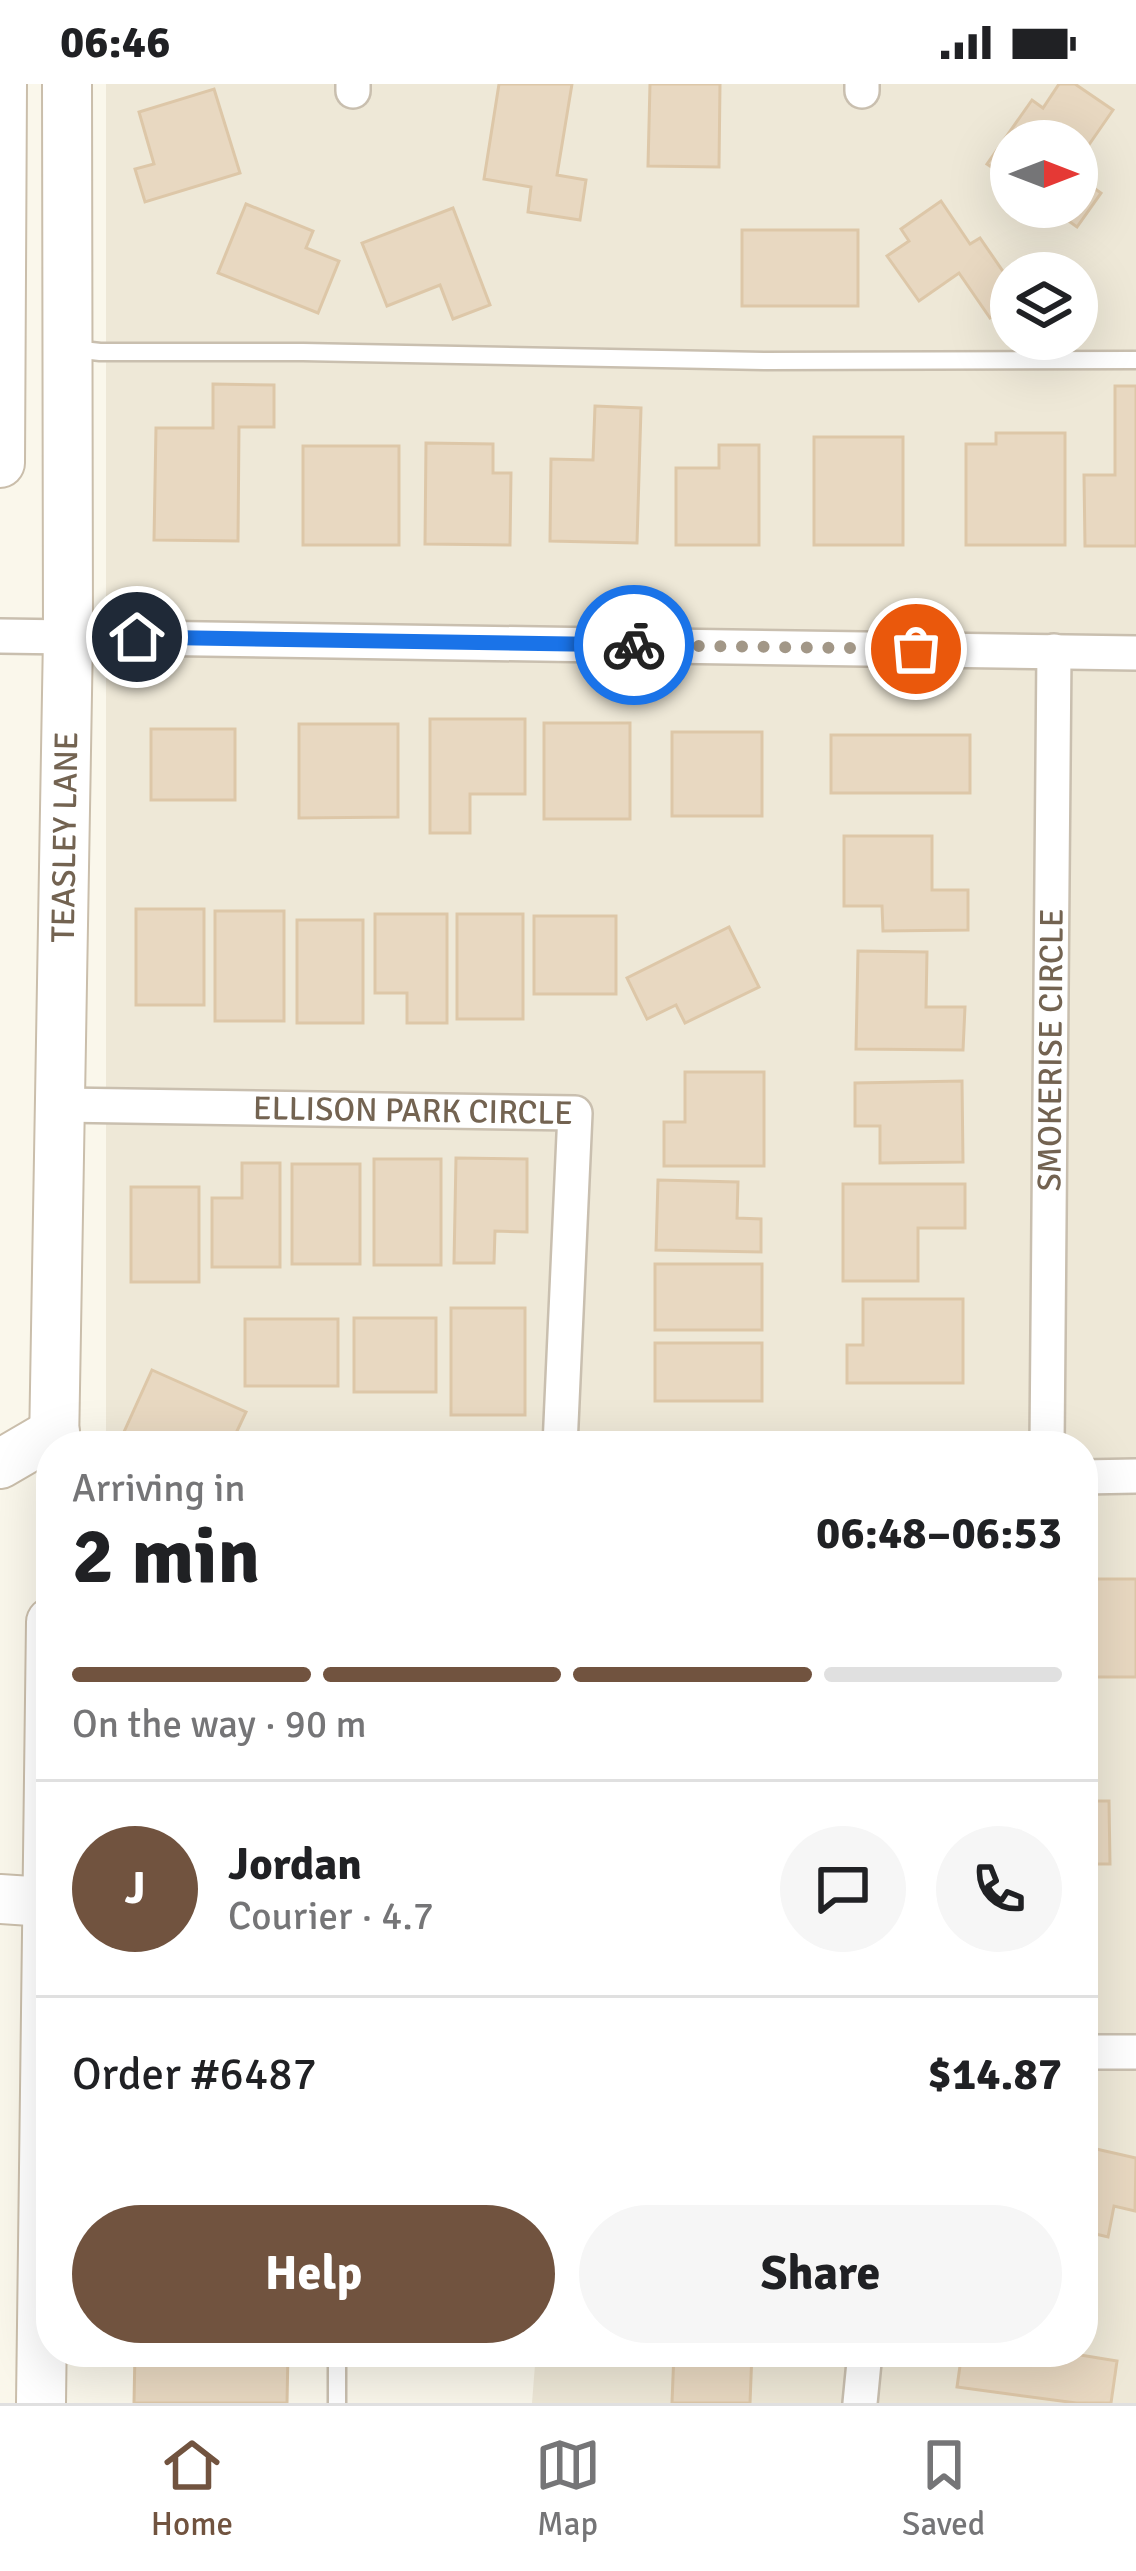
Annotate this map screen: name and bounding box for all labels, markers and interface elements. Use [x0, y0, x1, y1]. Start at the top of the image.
text: 06:46 [60, 15, 170, 70]
north arrow [990, 120, 1098, 228]
map controls [990, 120, 1098, 360]
button: layers [990, 252, 1098, 360]
courier [574, 585, 694, 705]
pin [86, 586, 188, 688]
pin [865, 598, 967, 700]
icon: home [104, 604, 170, 670]
icon: bike [601, 612, 667, 678]
icon: bag [883, 616, 949, 682]
street label: TEASLEY LANE [42, 731, 87, 943]
street label: SMOKERISE CIRCLE [1029, 908, 1072, 1192]
street label: ELLISON PARK CIRCLE [253, 1087, 573, 1133]
text: Arriving in [72, 1464, 246, 1512]
text: 06:48–06:53 [816, 1506, 1062, 1561]
text: 2 min [72, 1509, 260, 1605]
text: On the way · 90 m [72, 1700, 367, 1748]
button: chat [780, 1826, 906, 1952]
button: phone [936, 1826, 1062, 1952]
text: Jordan [228, 1837, 362, 1892]
text: J [124, 1861, 146, 1916]
text: Courier · 4.7 [228, 1892, 434, 1940]
text: Order #6487 [72, 2047, 317, 2102]
text: $14.87 [928, 2047, 1062, 2102]
button: Help [72, 2205, 555, 2343]
button: Share [579, 2205, 1062, 2343]
tab: Home [151, 2432, 233, 2545]
tab: Map [535, 2432, 601, 2545]
tab: Saved [902, 2432, 985, 2545]

